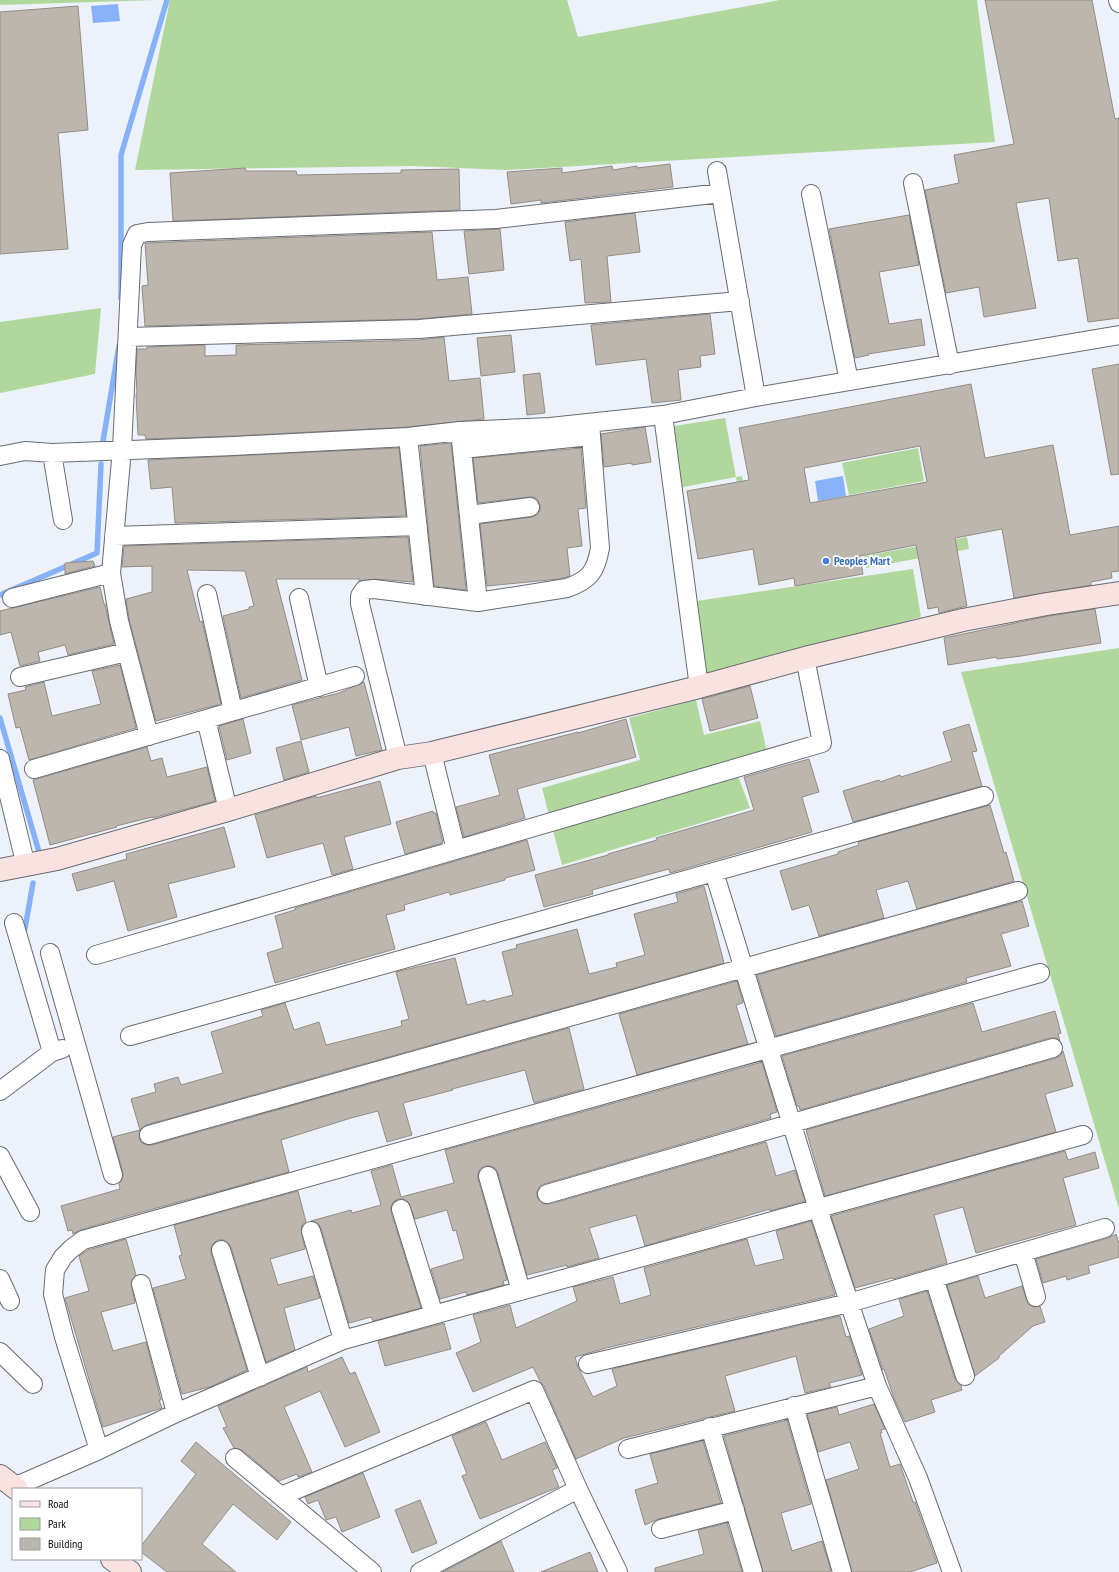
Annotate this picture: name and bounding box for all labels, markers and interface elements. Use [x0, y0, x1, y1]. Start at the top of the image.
place label: Peoples Mart [834, 553, 891, 568]
marker: Peoples Mart [821, 556, 831, 566]
legend [12, 1488, 142, 1560]
text: Road [48, 1496, 68, 1511]
text: Park [48, 1516, 66, 1531]
text: Building [48, 1536, 83, 1551]

